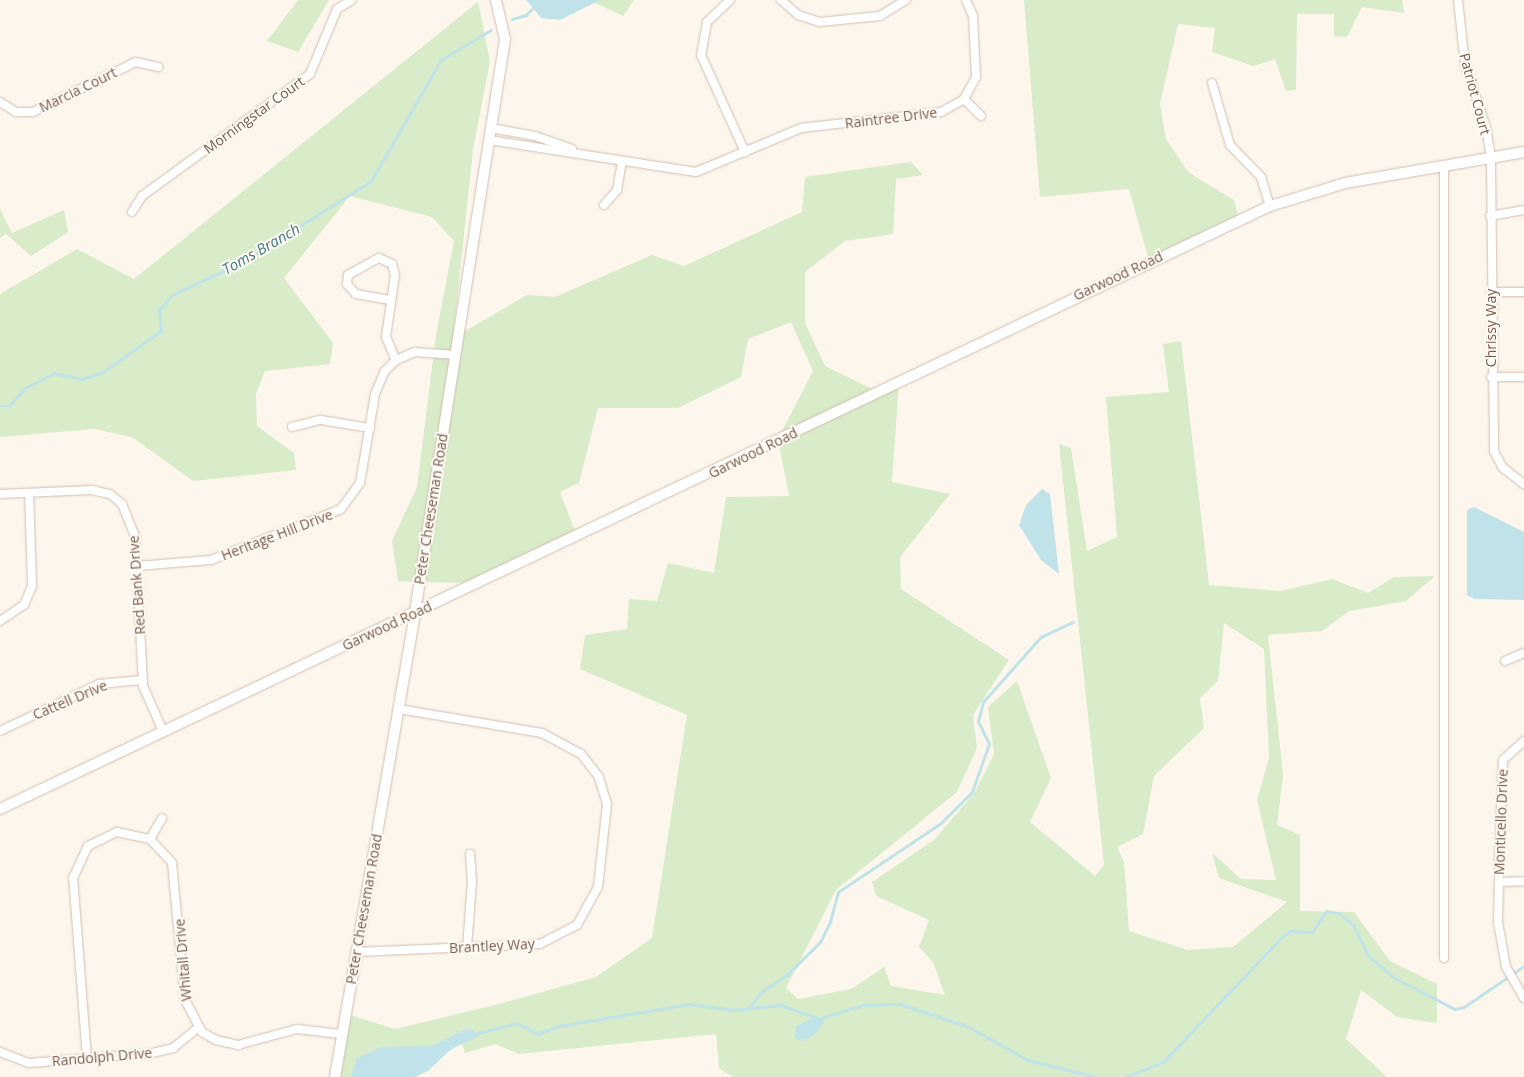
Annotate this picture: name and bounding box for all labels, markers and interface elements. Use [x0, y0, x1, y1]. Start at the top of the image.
street label: Patriot Court [1456, 51, 1494, 137]
street label: Marcia Court [36, 64, 120, 116]
street label: Morningstar Court [200, 73, 308, 157]
street label: Raintree Drive [844, 104, 938, 132]
water label: Toms Branch [219, 219, 303, 279]
street label: Garwood Road [1071, 248, 1165, 304]
street label: Chrissy Way [1483, 289, 1499, 367]
street label: Garwood Road [706, 424, 800, 482]
street label: Peter Cheeseman Road [411, 432, 451, 586]
street label: Heritage Hill Drive [219, 506, 335, 564]
street label: Red Bank Drive [125, 535, 149, 635]
street label: Garwood Road [340, 598, 434, 654]
street label: Cattell Drive [30, 677, 110, 723]
street label: Monticello Drive [1491, 769, 1511, 875]
street label: Peter Cheeseman Road [342, 832, 386, 986]
street label: Whitall Drive [171, 918, 195, 1002]
street label: Brantley Way [449, 935, 535, 957]
street label: Randolph Drive [51, 1044, 153, 1070]

